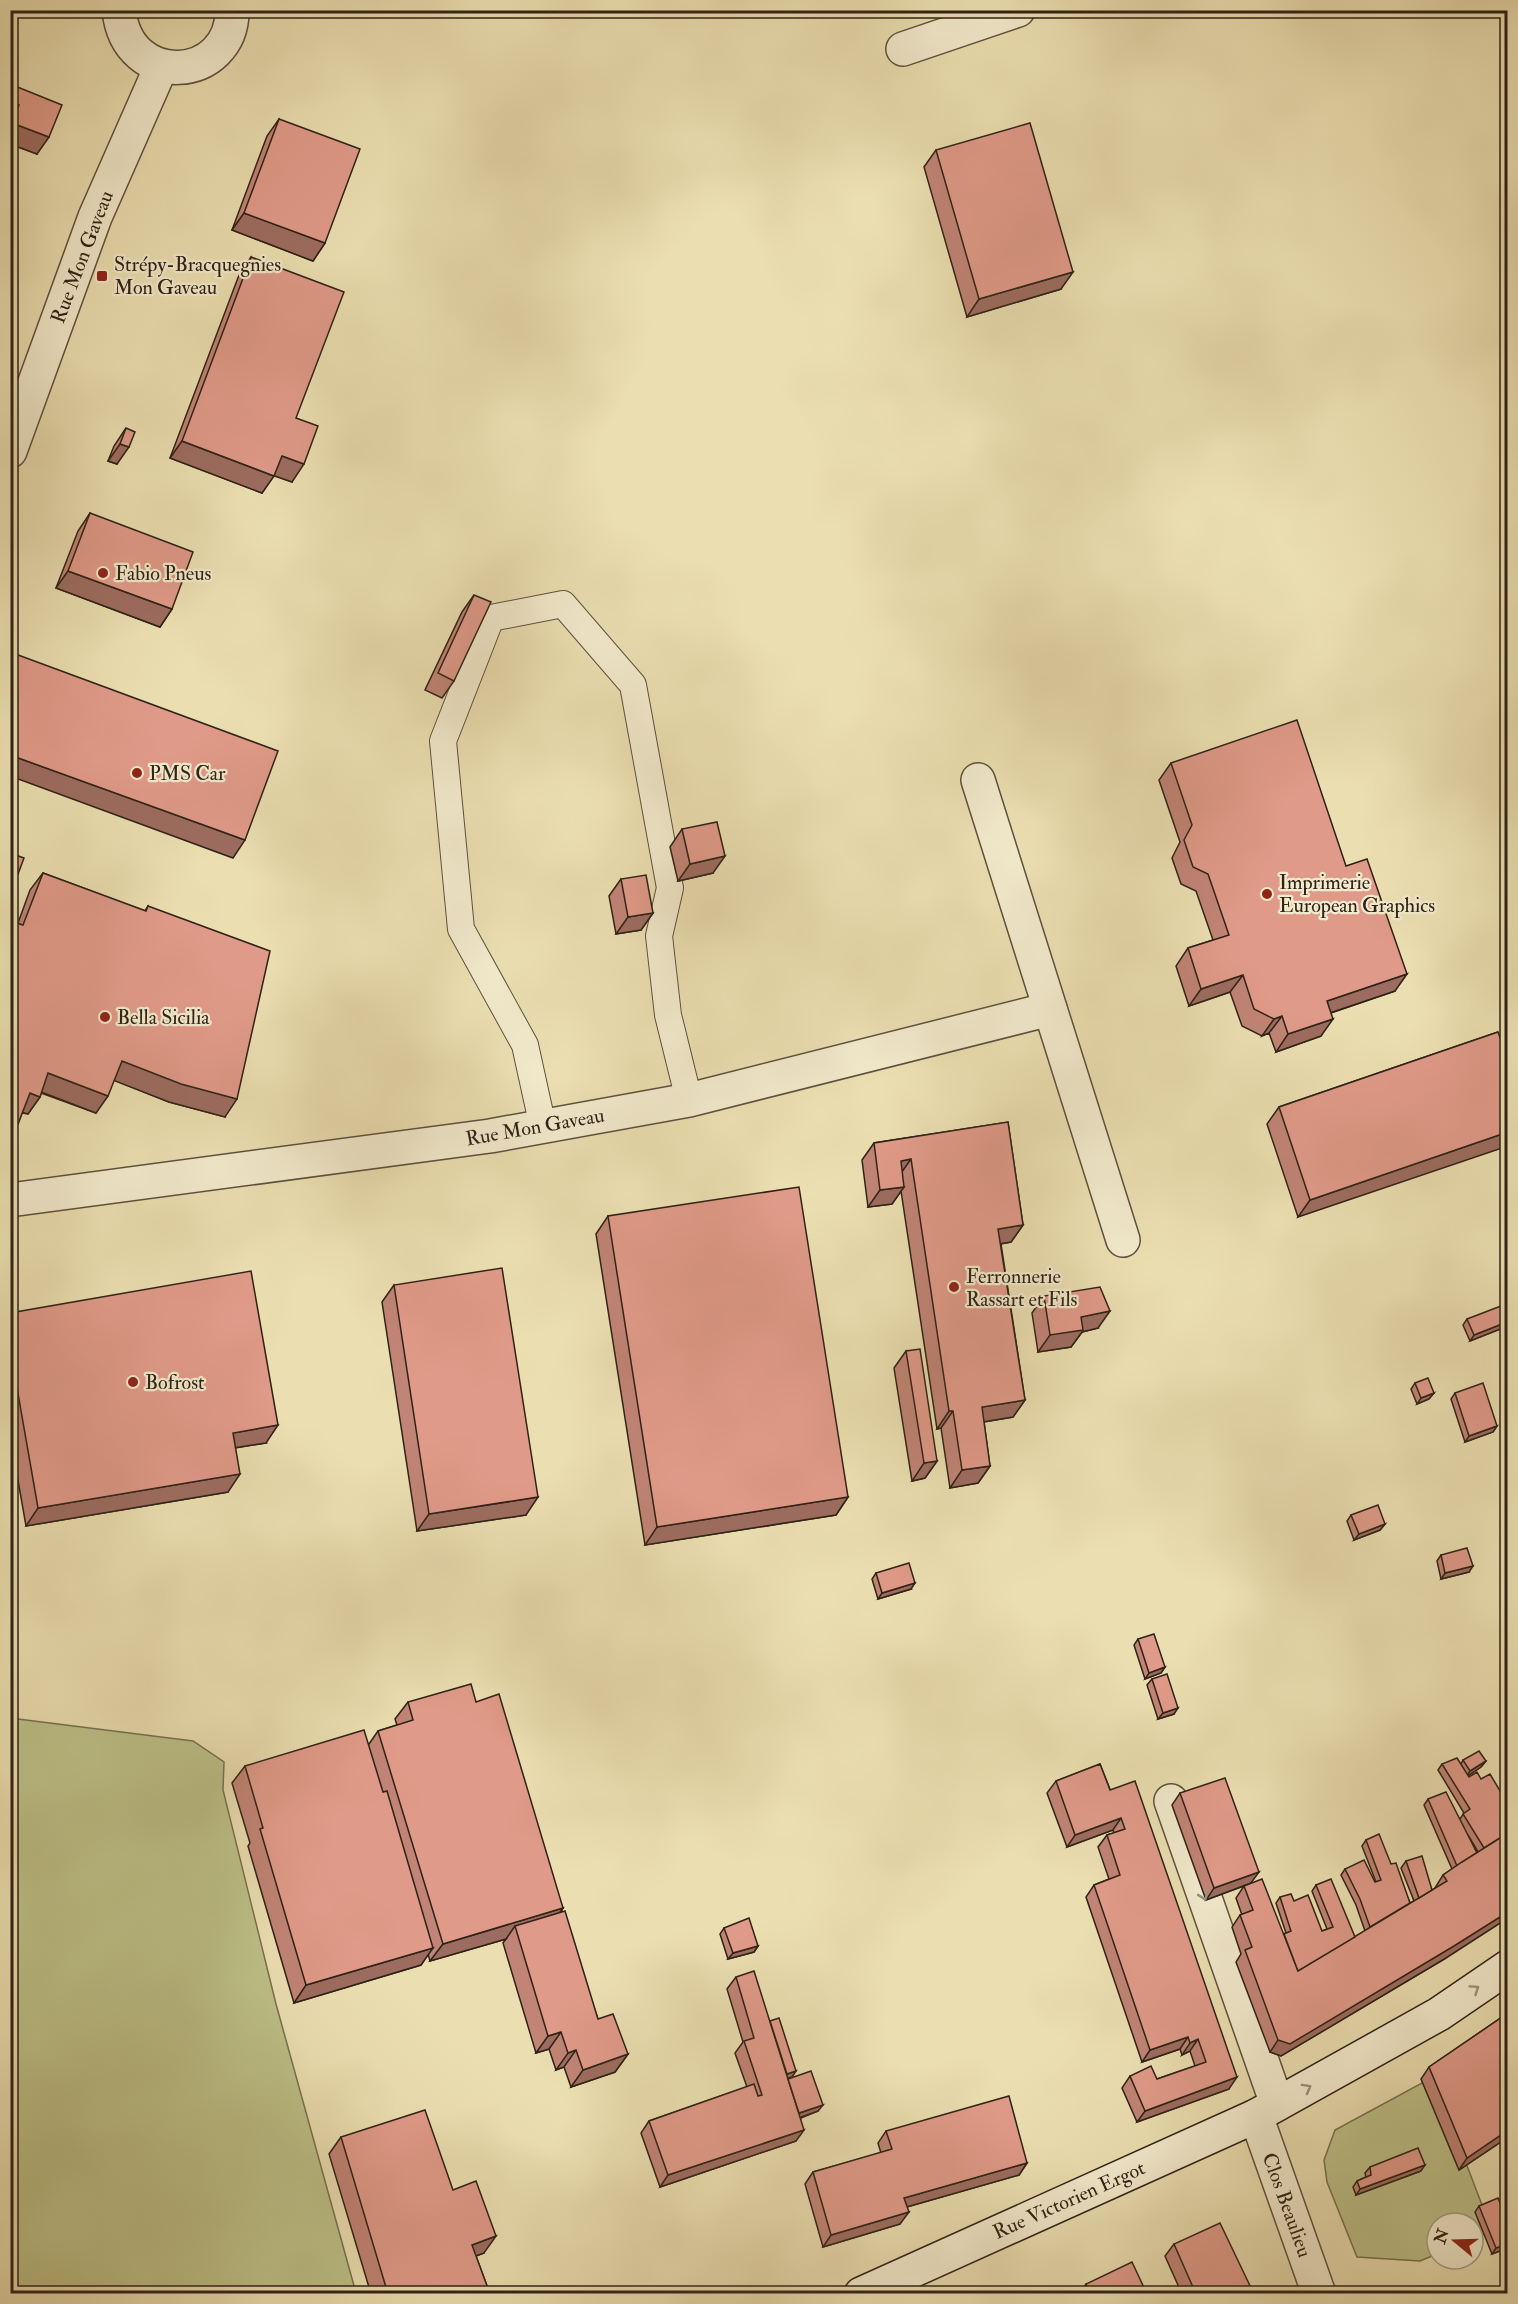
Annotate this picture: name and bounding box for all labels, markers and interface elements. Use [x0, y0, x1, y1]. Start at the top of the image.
street label: Rue Mon Gaveau [45, 187, 119, 327]
place label: Strépy-Bracquegnies Mon Gaveau [114, 252, 281, 300]
marker: Strépy-Bracquegnies Mon Gaveau [95, 269, 109, 283]
place label: Fabio Pneus [115, 561, 211, 586]
marker: Fabio Pneus [96, 566, 110, 580]
place label: PMS Car [149, 761, 226, 786]
marker: PMS Car [130, 766, 144, 780]
place label: Imprimerie European Graphics [1279, 870, 1435, 919]
marker: Imprimerie European Graphics [1260, 887, 1274, 901]
place label: Bella Sicilia [117, 1005, 210, 1030]
marker: Bella Sicilia [98, 1010, 112, 1024]
street label: Rue Mon Gaveau [464, 1103, 606, 1151]
place label: Ferronnerie Rassart et Fils [966, 1264, 1078, 1312]
marker: Ferronnerie Rassart et Fils [947, 1280, 961, 1294]
place label: Bofrost [145, 1370, 205, 1395]
marker: Bofrost [126, 1375, 140, 1389]
one-way arrow [1197, 1890, 1210, 1901]
one-way arrow [1468, 1985, 1479, 1996]
one-way arrow [1301, 2084, 1311, 2095]
street label: Clos Beaulieu [1257, 2149, 1317, 2261]
street label: Rue Victorien Ergot [989, 2155, 1149, 2245]
north arrow [1425, 2211, 1485, 2271]
text: N [1430, 2226, 1454, 2247]

